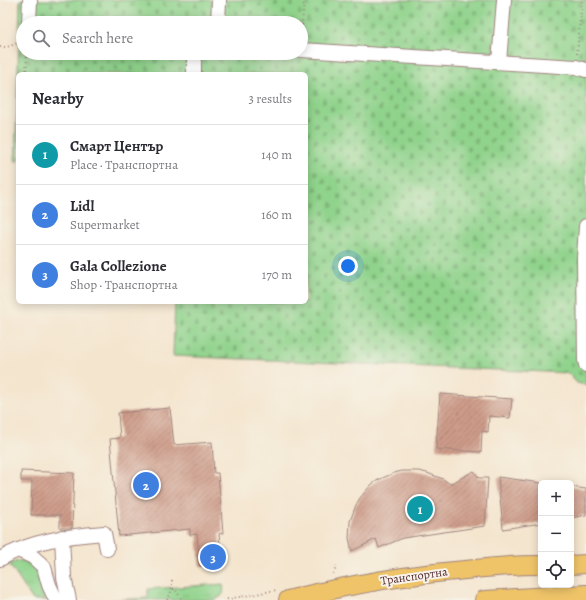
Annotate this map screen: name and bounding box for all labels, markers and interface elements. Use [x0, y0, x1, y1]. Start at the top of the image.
search box [16, 16, 308, 60]
icon: search [30, 27, 52, 49]
text: Search here [62, 28, 133, 48]
text: Nearby [32, 87, 83, 110]
text: 3 results [248, 90, 292, 107]
text: Смарт Център [70, 136, 163, 156]
text: 1 [43, 146, 47, 163]
text: 140 m [261, 146, 292, 163]
text: Place · Транспортна [70, 156, 178, 173]
text: Lidl [70, 196, 94, 216]
text: 2 [42, 206, 48, 223]
text: 160 m [261, 206, 292, 223]
text: Supermarket [70, 216, 140, 233]
text: Gala Collezione [70, 256, 167, 276]
your location [338, 256, 358, 276]
text: 3 [42, 266, 48, 283]
text: 170 m [262, 266, 292, 283]
text: Shop · Транспортна [70, 276, 178, 293]
pin: 2 [133, 470, 159, 500]
map controls [538, 480, 574, 588]
button: + [538, 480, 574, 516]
pin: 1 [407, 494, 433, 524]
button: − [538, 516, 574, 552]
pin: 3 [200, 542, 226, 572]
button: locate [538, 552, 574, 588]
street label: Транспортна [380, 563, 449, 589]

